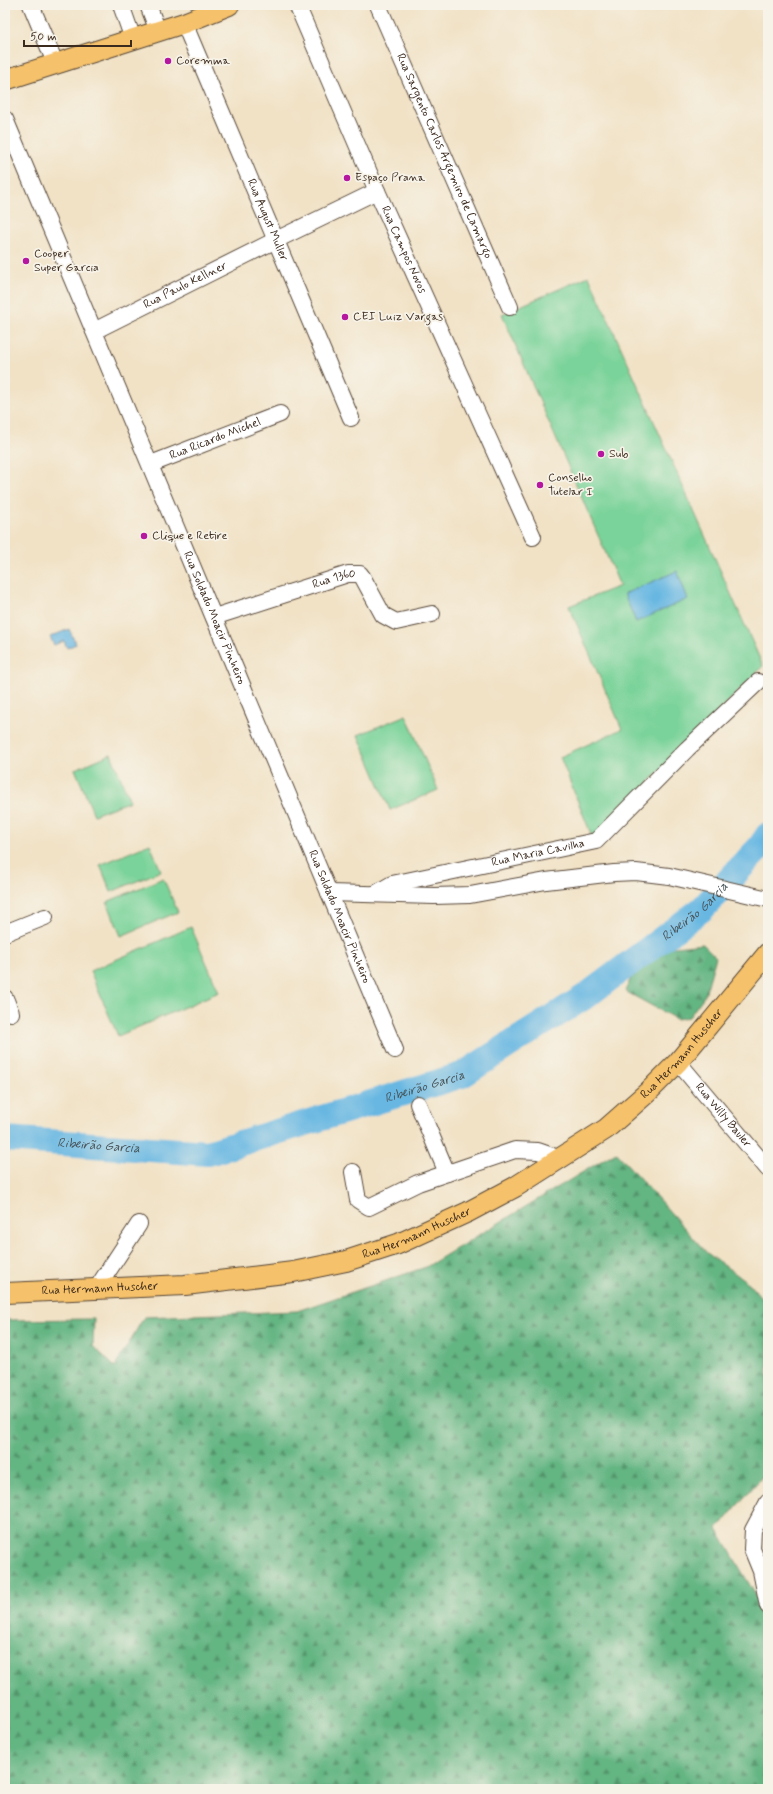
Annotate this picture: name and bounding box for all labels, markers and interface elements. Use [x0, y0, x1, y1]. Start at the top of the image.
scale bar [24, 22, 131, 48]
text: 50 m [30, 29, 57, 45]
street label: Rua Sargento Carlos Argemiro de Camargo [392, 51, 496, 261]
place label: Coremma [176, 53, 231, 69]
marker: Coremma [163, 56, 173, 66]
place label: Espaço Prana [355, 170, 426, 186]
marker: Espaço Prana [342, 173, 352, 183]
street label: Rua August Muller [243, 177, 292, 264]
street label: Rua Campos Novos [377, 204, 430, 297]
place label: Cooper Super Garcia [34, 246, 99, 276]
marker: Cooper Super Garcia [21, 256, 31, 266]
street label: Rua Paulo Kellner [141, 258, 230, 313]
place label: CEI Luiz Vargas [353, 309, 443, 326]
marker: CEI Luiz Vargas [340, 312, 350, 322]
street label: Rua Ricardo Michel [167, 414, 263, 464]
place label: Sub [609, 446, 628, 462]
marker: Sub [596, 449, 606, 459]
place label: Conselho Tutelar I [548, 470, 593, 500]
marker: Conselho Tutelar I [535, 480, 545, 490]
place label: Clique e Retire [152, 528, 227, 544]
marker: Clique e Retire [139, 531, 149, 541]
street label: Rua Soldado Moacir Pinheiro [179, 549, 249, 687]
street label: Rua 1360 [310, 566, 356, 593]
street label: Rua Maria Cavilha [490, 836, 586, 871]
street label: Rua Soldado Moacir Pinheiro [304, 848, 374, 986]
water label: Ribeirão Garcia [658, 878, 732, 945]
street label: Rua Hermann Huscher [637, 1005, 727, 1103]
water label: Ribeirão Garcia [382, 1066, 467, 1107]
street label: Rua Willy Bauler [691, 1080, 755, 1151]
water label: Ribeirão Garcia [57, 1134, 141, 1157]
street label: Rua Hermann Huscher [360, 1204, 474, 1263]
street label: Rua Hermann Huscher [41, 1278, 158, 1299]

